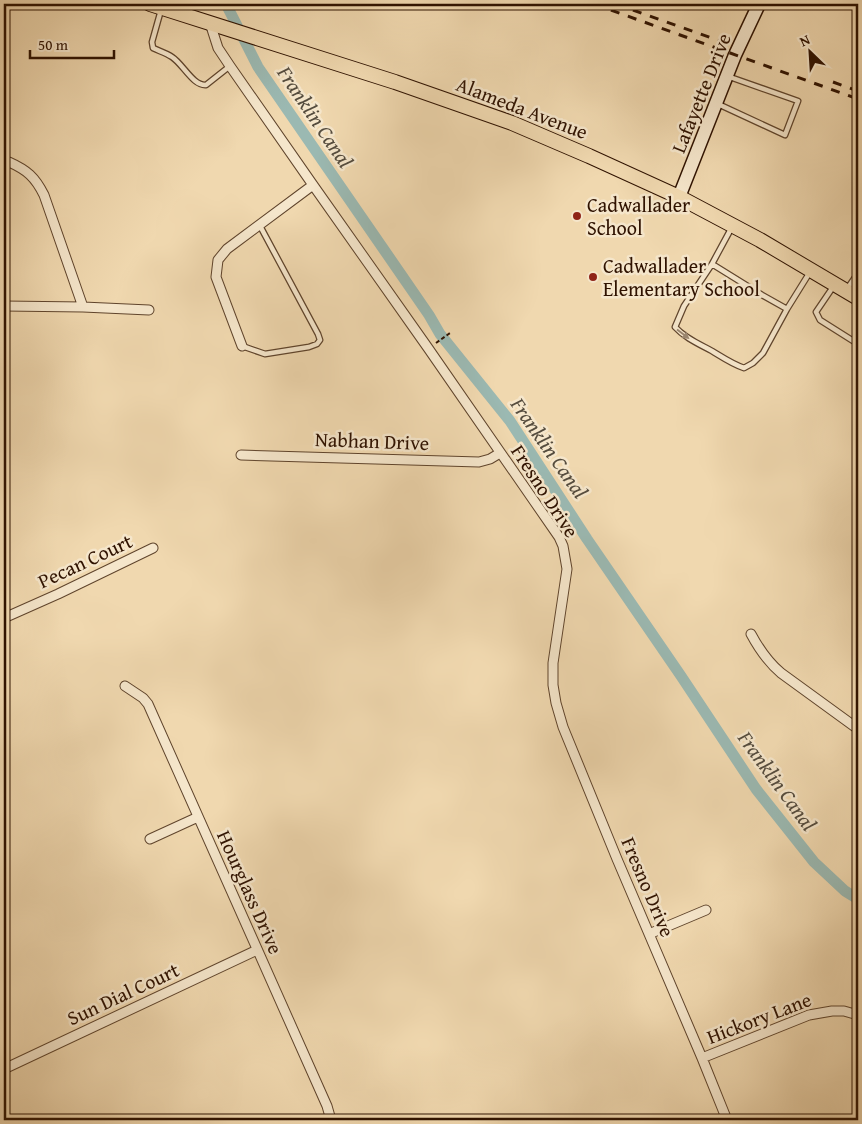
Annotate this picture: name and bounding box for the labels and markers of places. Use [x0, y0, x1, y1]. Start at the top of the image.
place label: Cadwallader School [587, 190, 690, 242]
marker: Cadwallader School [571, 210, 583, 222]
place label: Cadwallader Elementary School [603, 251, 760, 303]
marker: Cadwallader Elementary School [587, 271, 599, 283]

